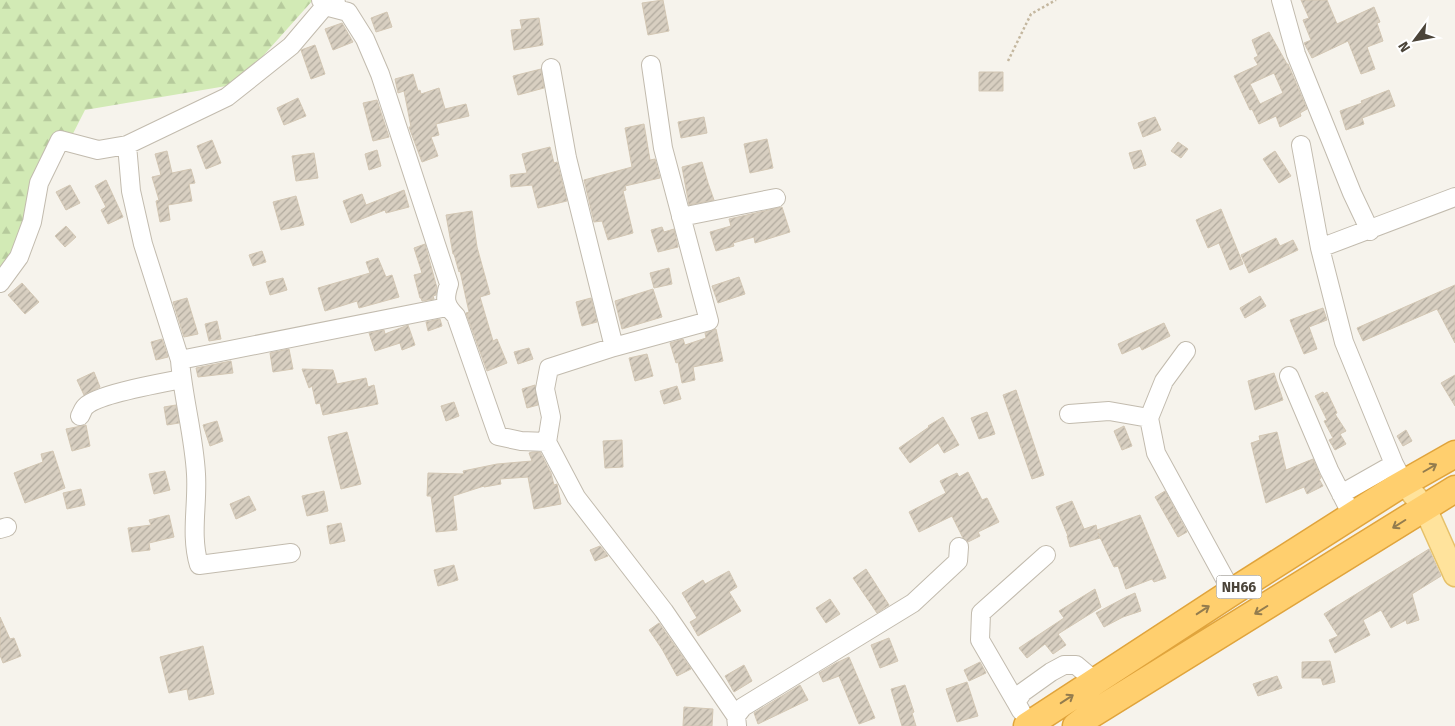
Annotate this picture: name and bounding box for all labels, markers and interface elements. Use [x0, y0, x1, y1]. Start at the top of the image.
north arrow [1390, 15, 1440, 65]
text: N [1395, 38, 1414, 55]
one-way arrow [1422, 463, 1436, 473]
one-way arrow [1392, 519, 1406, 529]
road number: NH66 [1216, 576, 1262, 598]
one-way arrow [1196, 605, 1210, 615]
one-way arrow [1254, 605, 1268, 615]
one-way arrow [1060, 694, 1074, 704]

